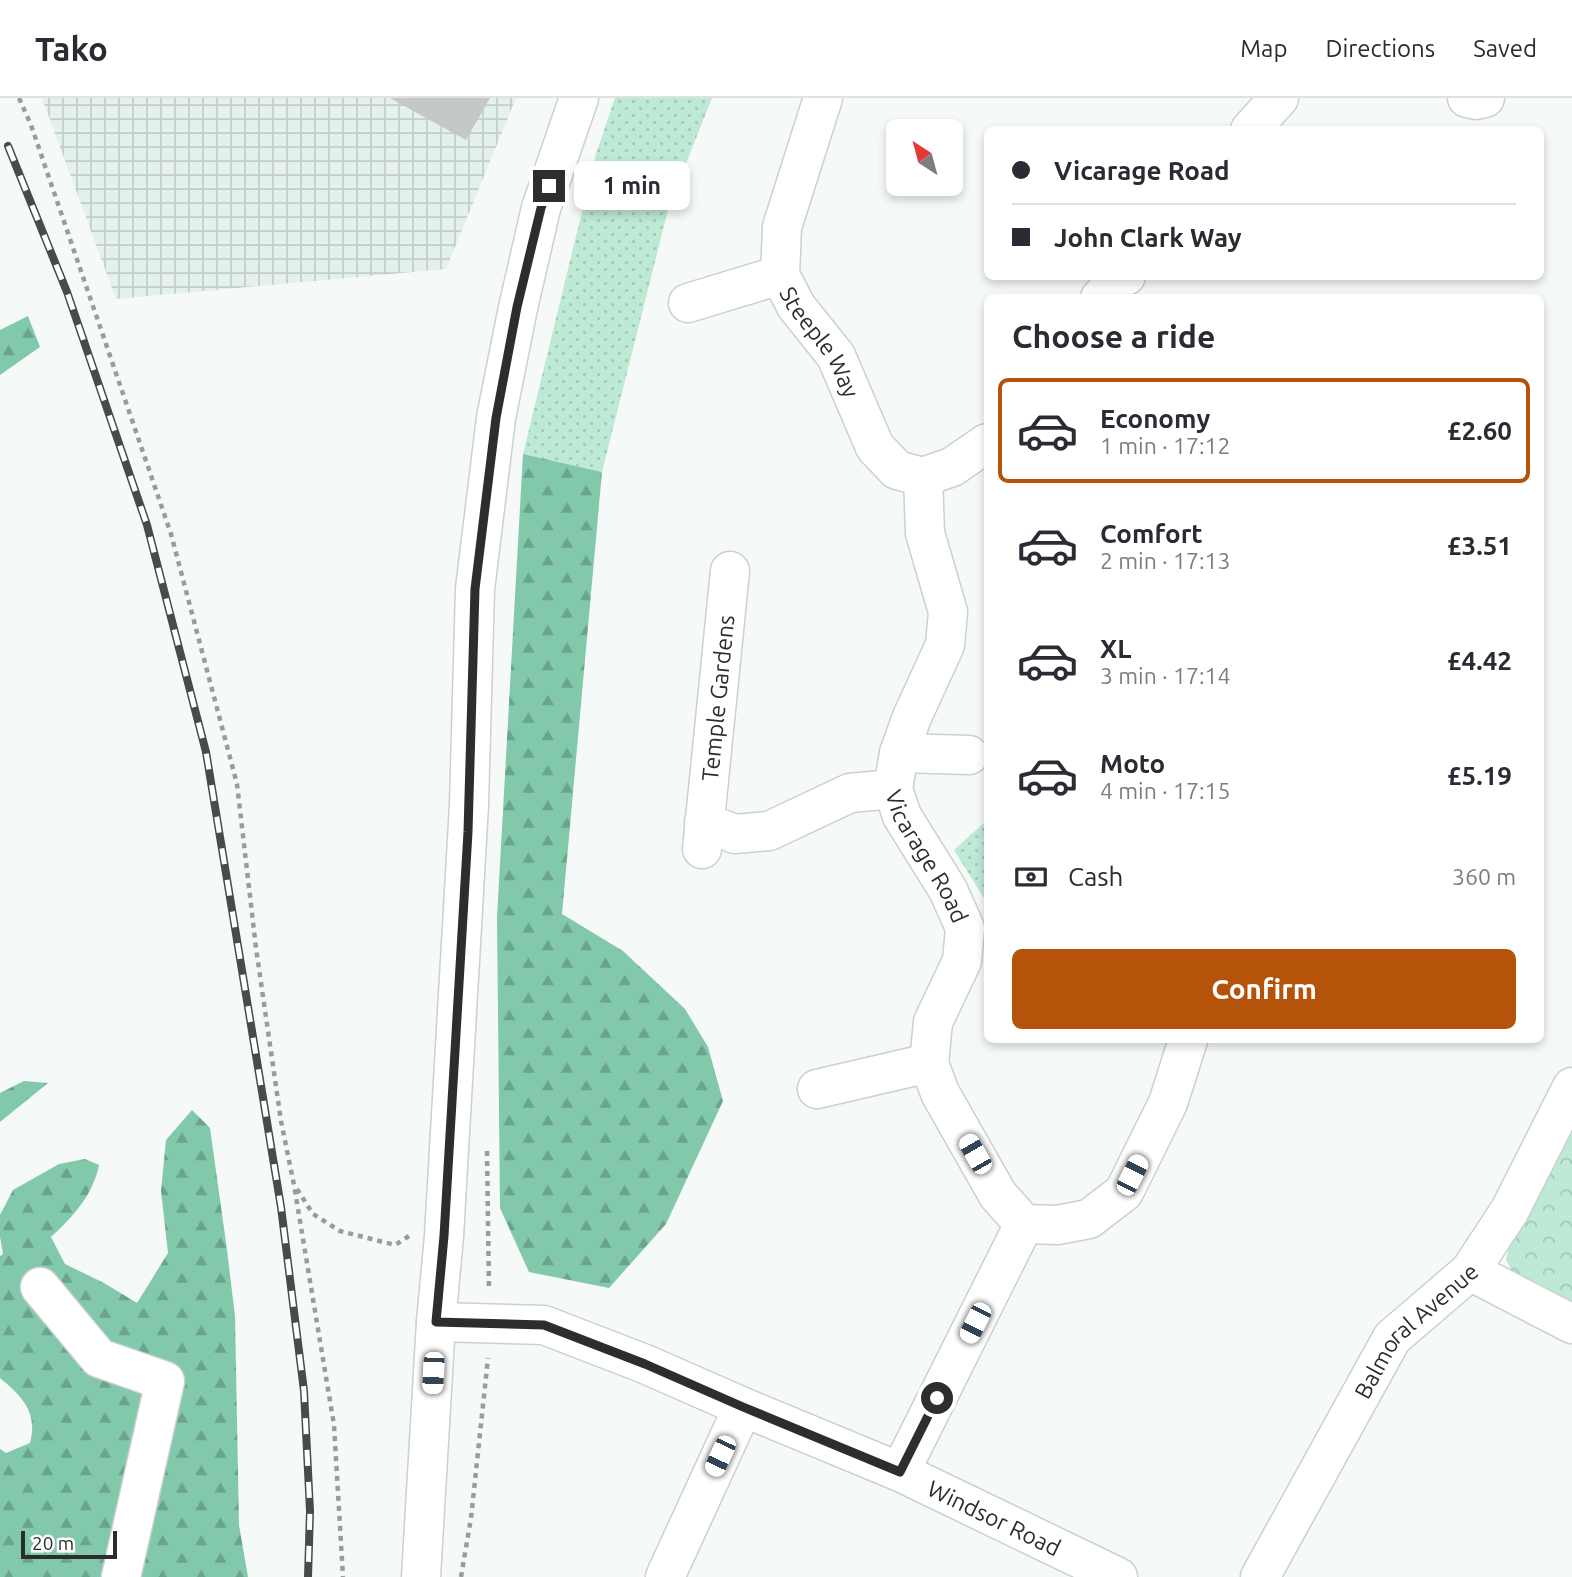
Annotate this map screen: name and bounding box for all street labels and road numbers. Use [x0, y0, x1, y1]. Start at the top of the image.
street label: Steeple Way [776, 282, 865, 401]
street label: Temple Gardens [696, 614, 738, 782]
street label: Vicarage Road [882, 786, 973, 926]
street label: Balmoral Avenue [1349, 1258, 1482, 1402]
street label: Windsor Road [924, 1475, 1065, 1560]

